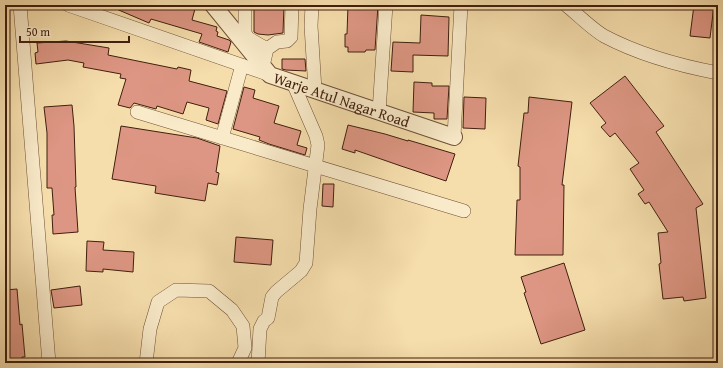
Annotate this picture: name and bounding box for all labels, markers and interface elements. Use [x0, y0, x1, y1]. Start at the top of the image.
scale bar [20, 18, 129, 44]
text: 50 m [26, 23, 50, 40]
street label: Warje Atul Nagar Road [271, 67, 413, 132]

